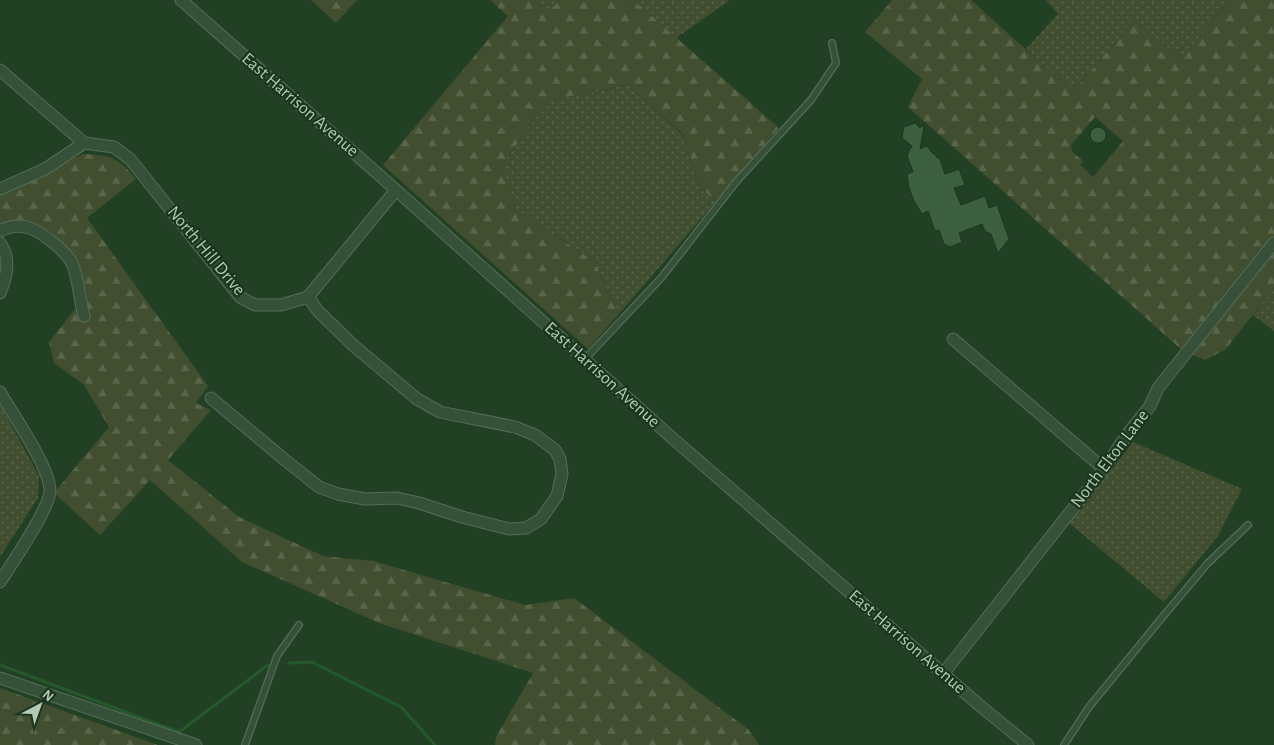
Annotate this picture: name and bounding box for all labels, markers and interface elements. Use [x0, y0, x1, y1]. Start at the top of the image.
street label: East Harrison Avenue [238, 50, 362, 160]
street label: North Hill Drive [164, 203, 248, 299]
street label: East Harrison Avenue [541, 319, 663, 431]
street label: North Elton Lane [1068, 407, 1152, 511]
street label: East Harrison Avenue [845, 587, 969, 697]
north arrow [15, 680, 65, 730]
text: N [40, 687, 56, 704]

